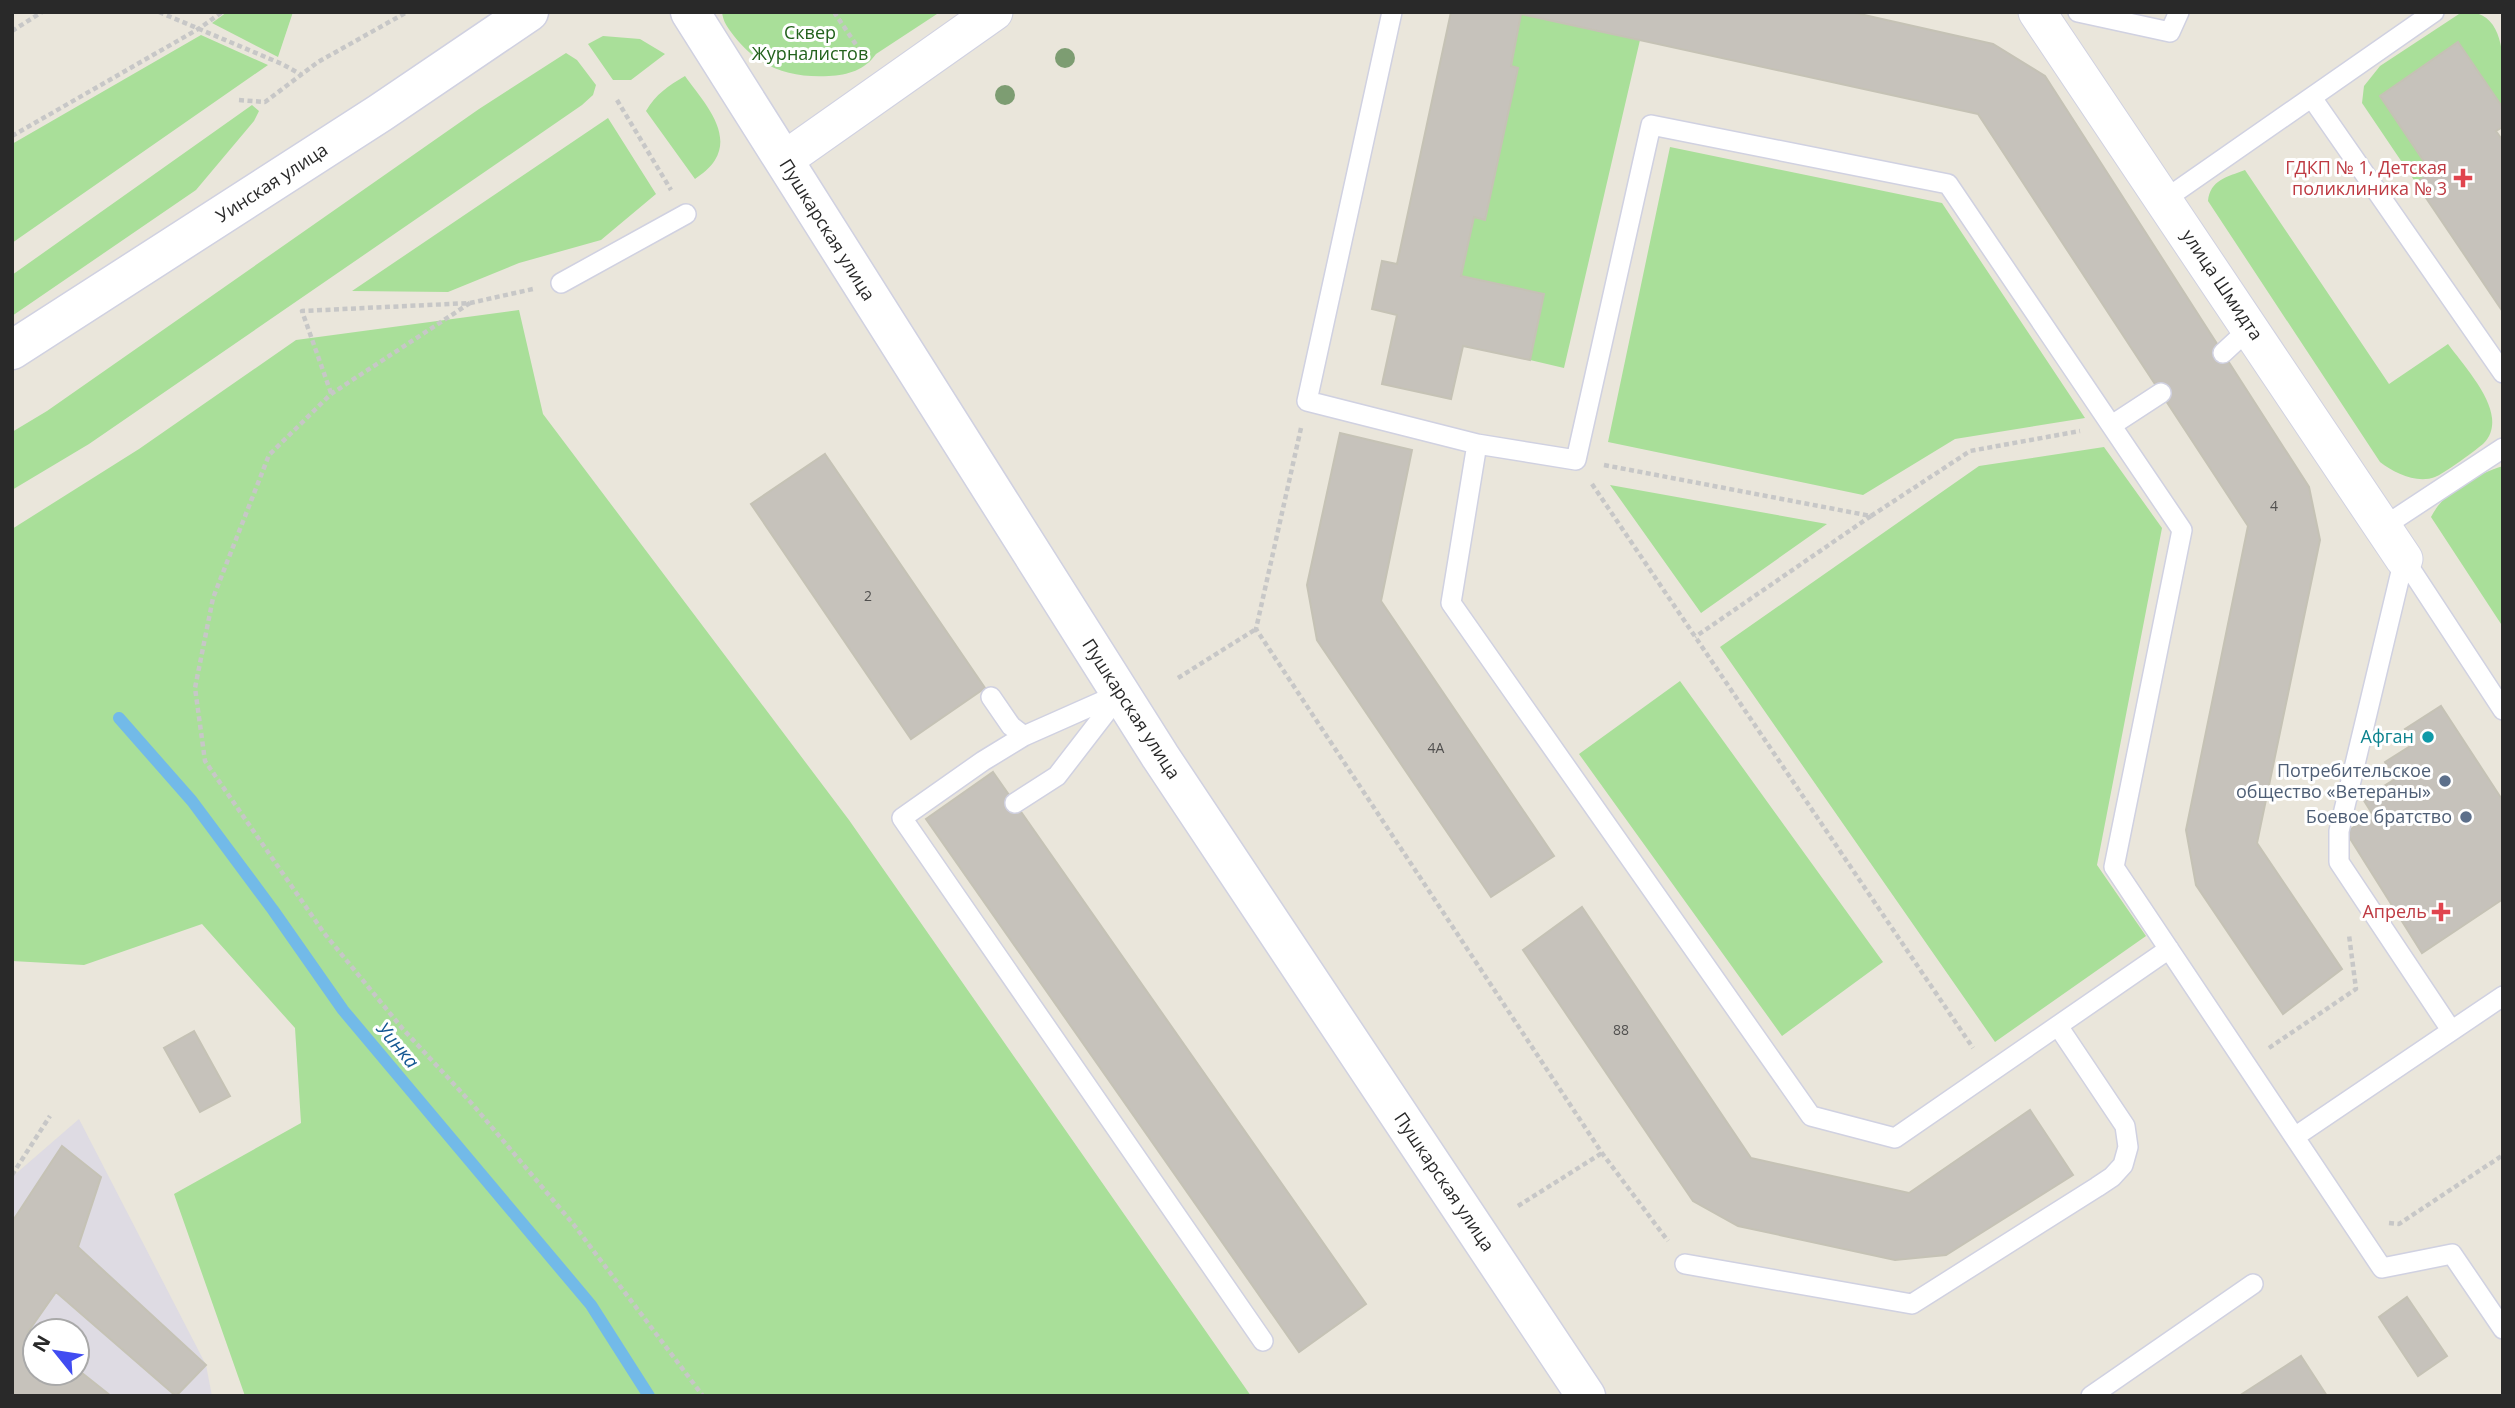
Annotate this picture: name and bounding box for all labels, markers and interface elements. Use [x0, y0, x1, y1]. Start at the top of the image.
park label: Сквер Журналистов [752, 20, 868, 65]
street label: Уинская улица [211, 137, 332, 227]
street label: Пушкарская улица [774, 154, 881, 305]
place label: ГДКП № 1, Детская поликлиника № 3 [2285, 155, 2447, 200]
marker: ГДКП № 1, Детская поликлиника № 3 [2453, 168, 2473, 188]
street label: улица Шмидта [2177, 224, 2269, 345]
house number: 4 [2270, 496, 2278, 515]
house number: 2 [864, 586, 872, 605]
street label: Пушкарская улица [1077, 634, 1186, 783]
place label: Афган [2361, 724, 2414, 748]
marker: Афган [2420, 729, 2436, 745]
house number: 4А [1428, 738, 1445, 757]
place label: Потребительское общество «Ветераны» [2236, 758, 2431, 803]
marker: Потребительское общество «Ветераны» [2437, 773, 2453, 789]
place label: Боевое братство [2306, 804, 2452, 828]
marker: Боевое братство [2458, 809, 2474, 825]
place label: Апрель [2362, 899, 2427, 923]
marker: Апрель [2433, 904, 2449, 920]
water label: Уинка [370, 1016, 425, 1074]
house number: 88 [1613, 1020, 1629, 1039]
street label: Пушкарская улица [1389, 1107, 1500, 1256]
north arrow [21, 1317, 91, 1387]
text: N [26, 1330, 56, 1357]

